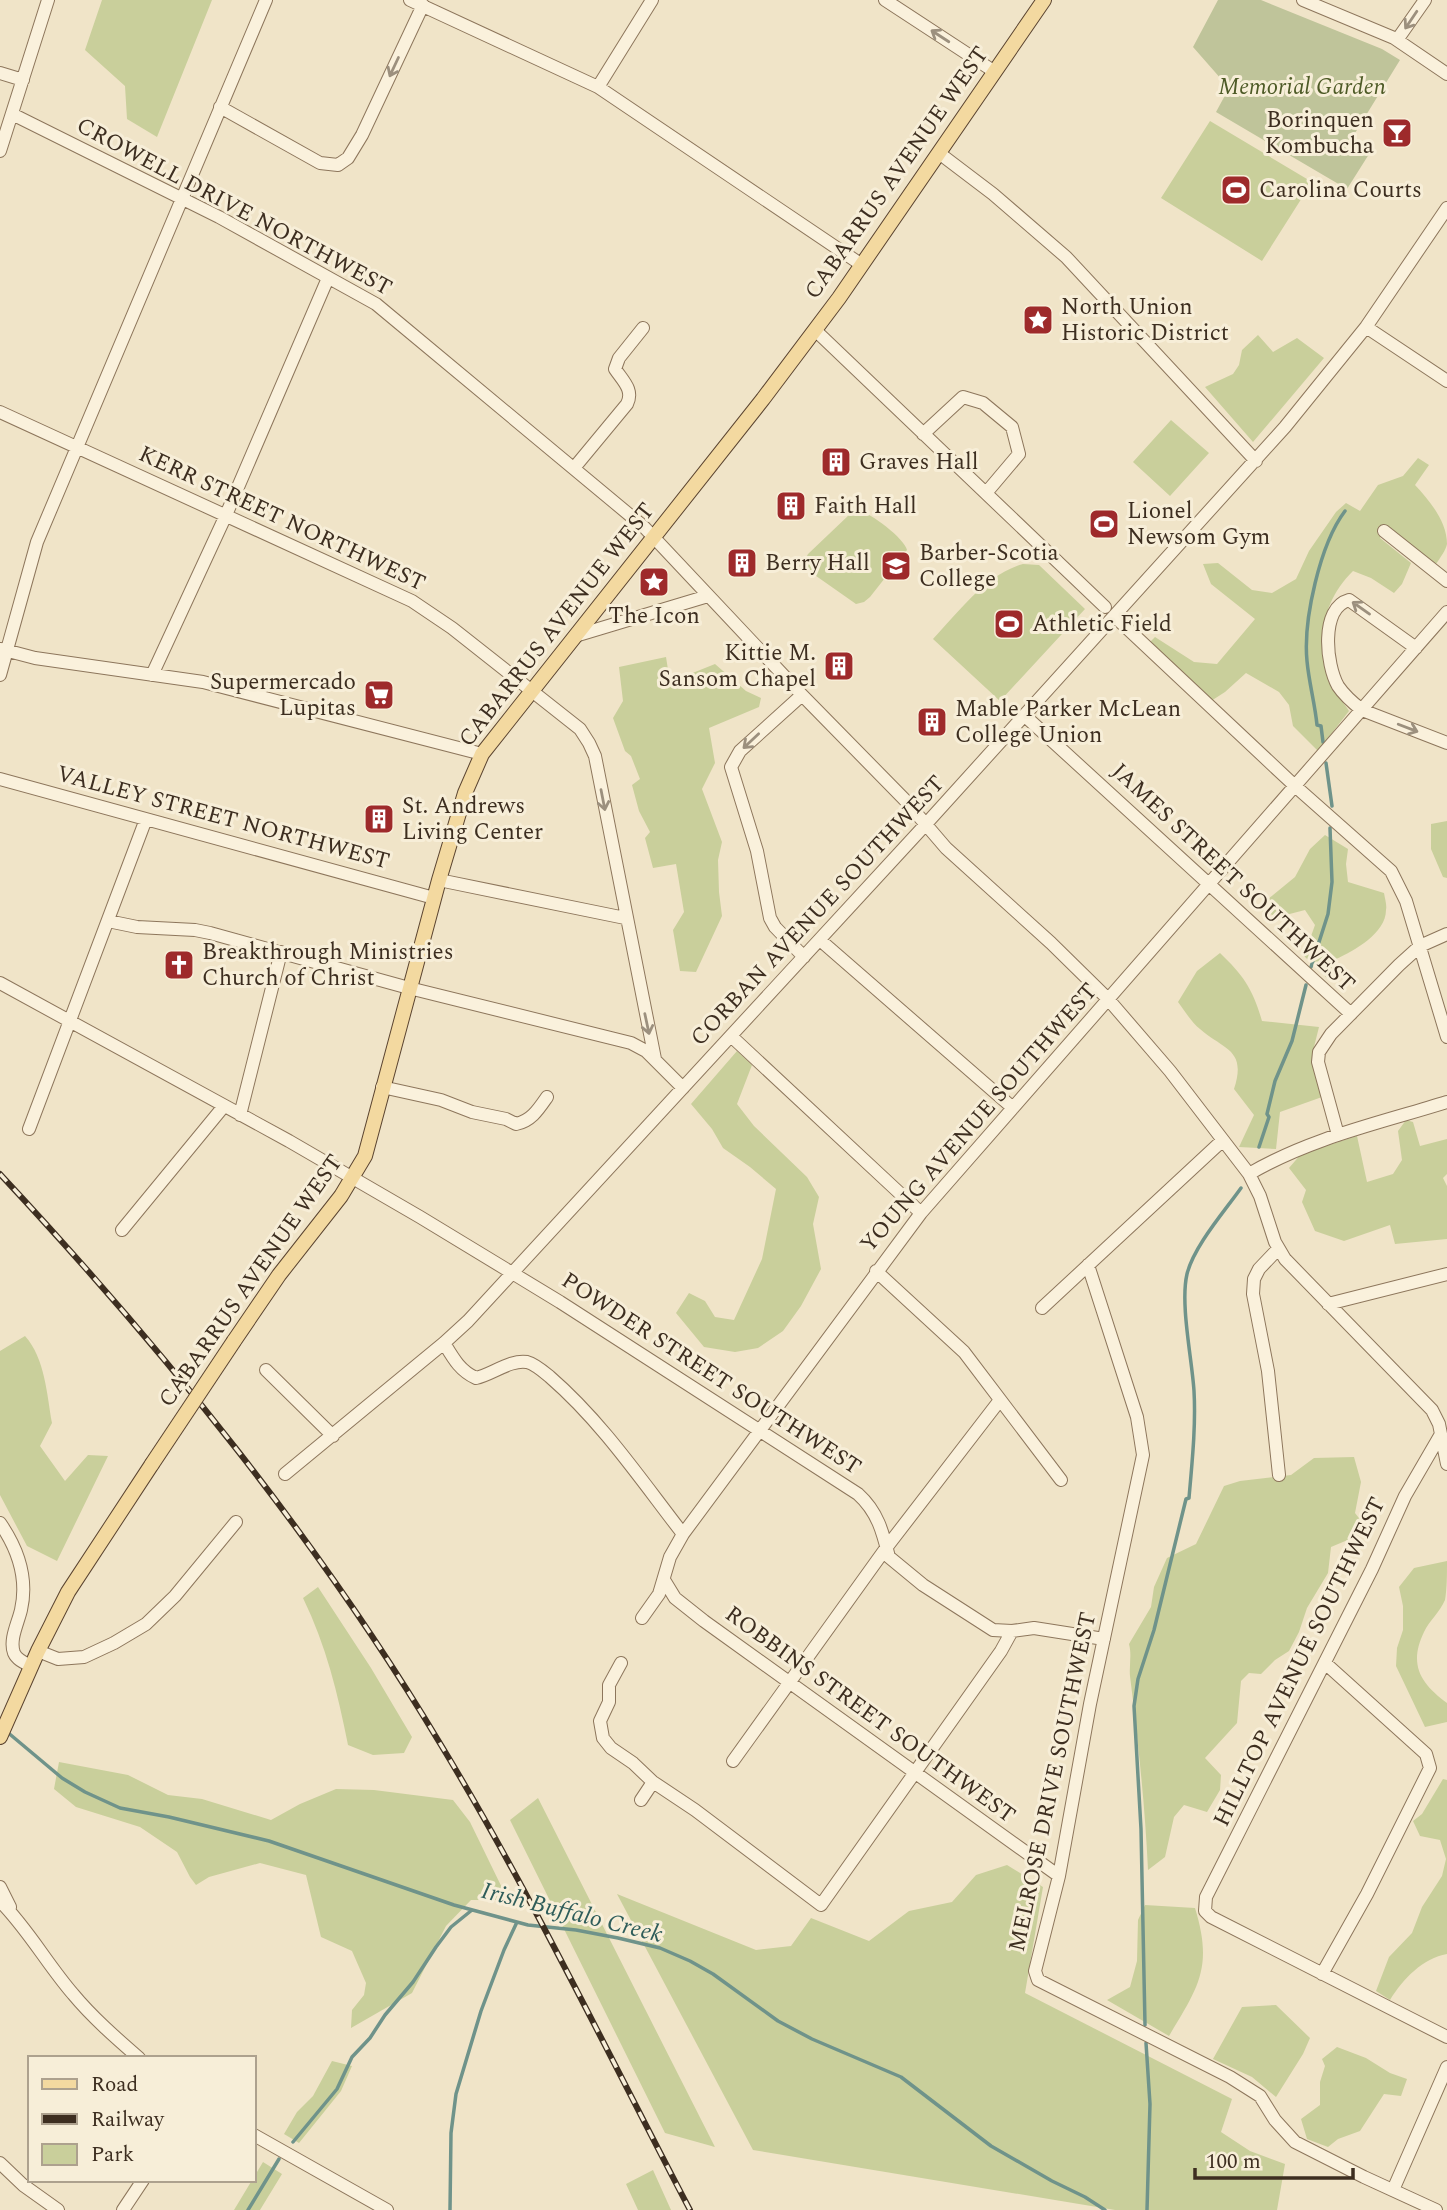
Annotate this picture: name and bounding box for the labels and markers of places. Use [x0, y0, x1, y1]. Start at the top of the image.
place label: Borinquen Kombucha [1265, 103, 1374, 164]
bar icon: Borinquen Kombucha [1380, 116, 1414, 150]
sports icon: Carolina Courts [1219, 173, 1253, 207]
place label: Carolina Courts [1259, 173, 1422, 208]
place label: North Union Historic District [1061, 290, 1229, 351]
place icon: North Union Historic District [1021, 303, 1055, 337]
building icon: Graves Hall [819, 445, 853, 479]
place label: Graves Hall [859, 445, 978, 480]
building icon: Faith Hall [774, 489, 808, 523]
place label: Faith Hall [814, 489, 917, 524]
place label: Lionel Newsom Gym [1127, 494, 1270, 555]
sports icon: Lionel Newsom Gym [1087, 507, 1121, 541]
place label: Barber-Scotia College [919, 536, 1059, 597]
building icon: Berry Hall [725, 546, 759, 580]
place label: Berry Hall [765, 546, 870, 581]
school or university icon: Barber-Scotia College [879, 549, 913, 583]
place icon: The Icon [637, 565, 671, 599]
place label: The Icon [608, 599, 700, 634]
sports icon: Athletic Field [992, 607, 1026, 641]
place label: Athletic Field [1032, 607, 1172, 642]
place label: Kittie M. Sansom Chapel [659, 636, 816, 697]
building icon: Kittie M. Sansom Chapel [822, 649, 856, 683]
place label: Supermercado Lupitas [210, 665, 356, 726]
supermarket icon: Supermercado Lupitas [362, 678, 396, 712]
place label: Mable Parker McLean College Union [955, 692, 1181, 753]
building icon: Mable Parker McLean College Union [915, 705, 949, 739]
place label: St. Andrews Living Center [402, 789, 543, 850]
building icon: St. Andrews Living Center [362, 802, 396, 836]
place label: Breakthrough Ministries Church of Christ [202, 935, 454, 996]
church icon: Breakthrough Ministries Church of Christ [162, 948, 196, 982]

